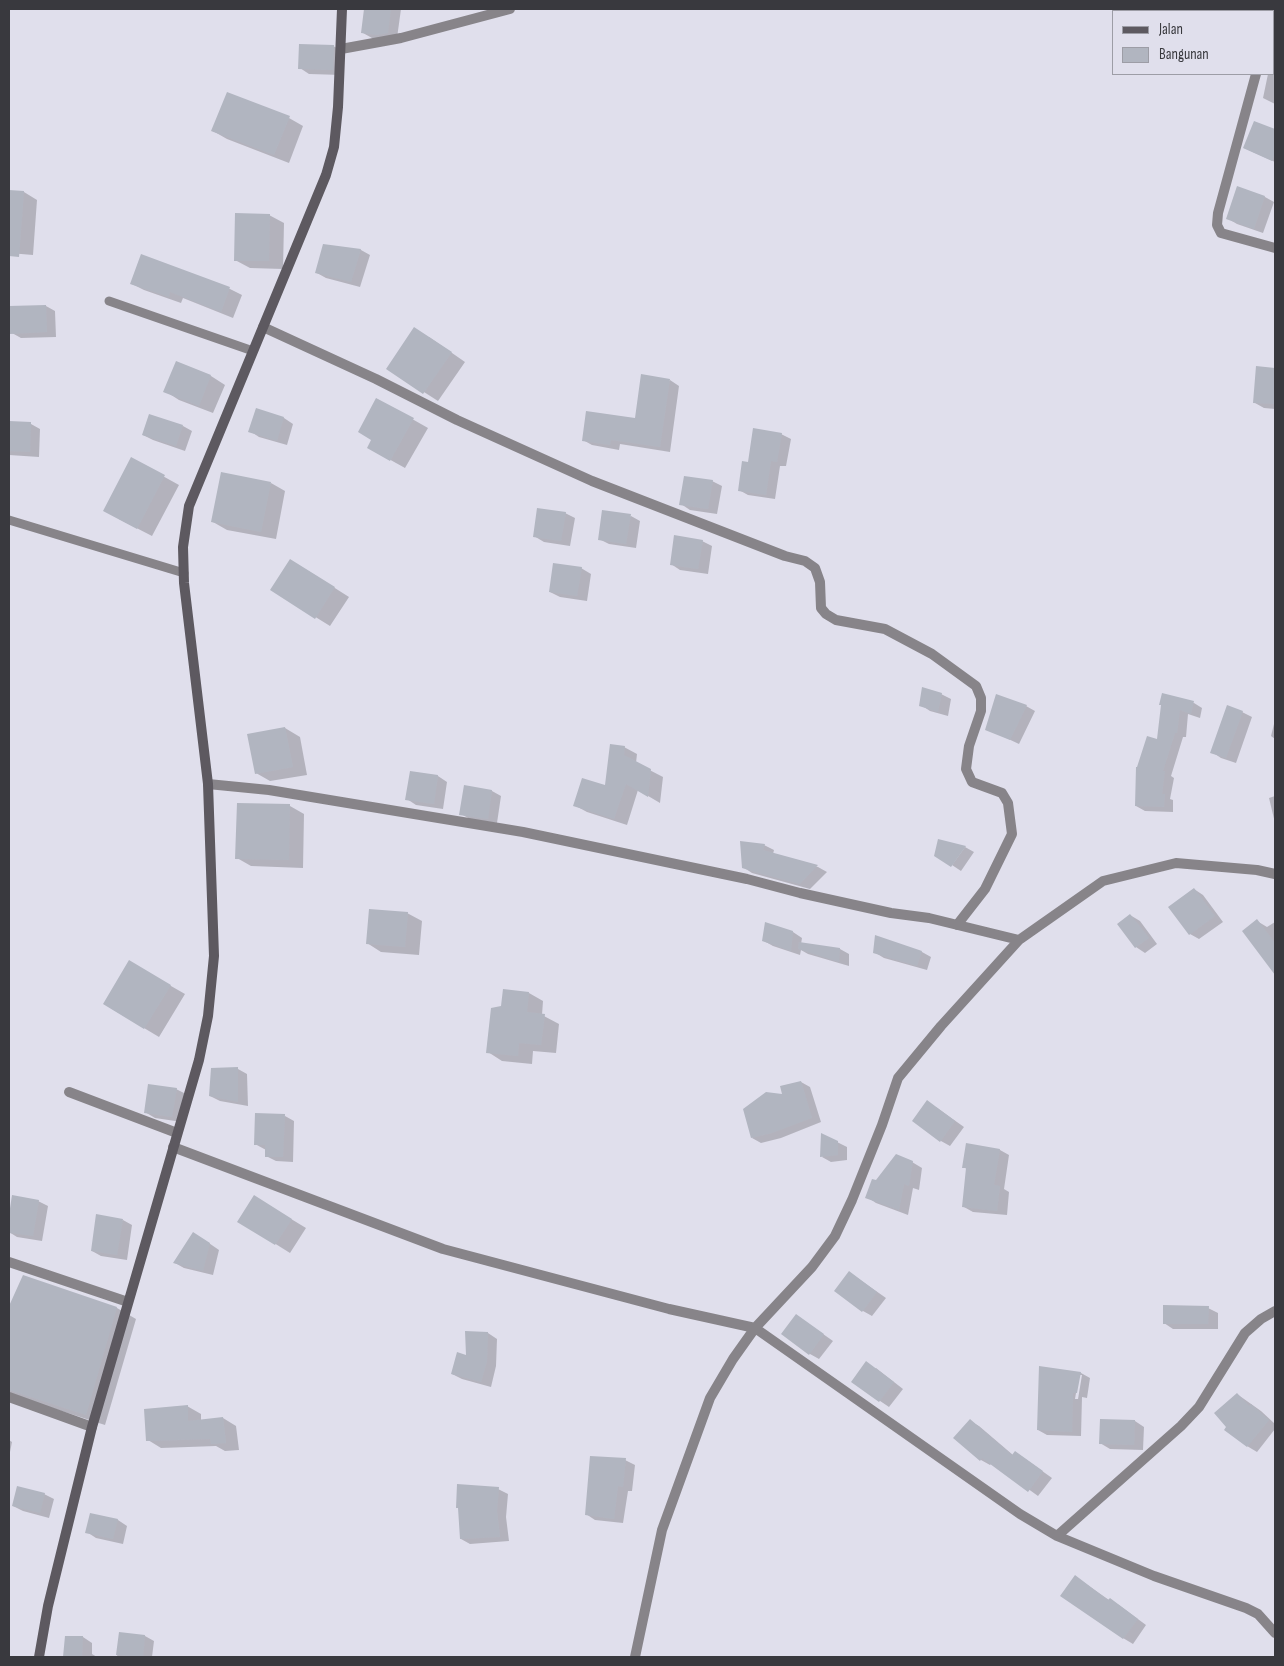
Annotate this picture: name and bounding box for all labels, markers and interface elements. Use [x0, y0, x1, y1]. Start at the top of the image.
legend [1112, 10, 1274, 75]
text: Jalan [1159, 20, 1183, 39]
text: Bangunan [1159, 45, 1209, 64]

